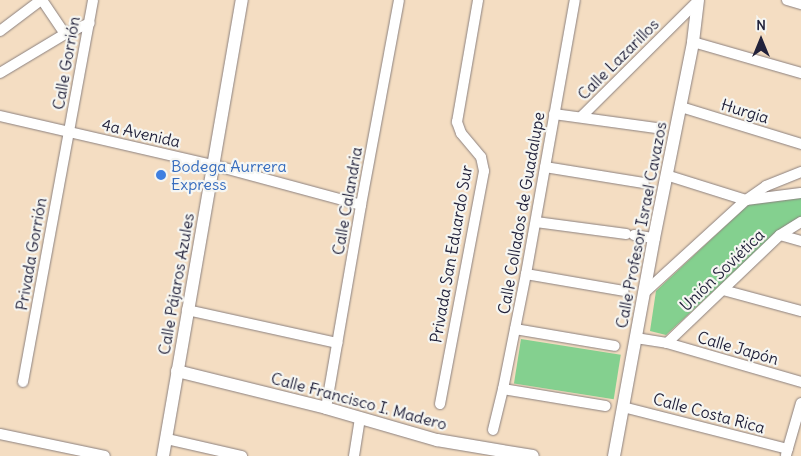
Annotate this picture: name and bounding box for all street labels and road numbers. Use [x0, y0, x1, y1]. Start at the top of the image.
street label: Calle Lazarillos [573, 14, 663, 104]
street label: Calle Gorrión [48, 15, 84, 111]
street label: Hurgia [719, 95, 771, 127]
street label: Calle Collados de Guadalupe [494, 110, 548, 316]
street label: 4a Avenida [100, 115, 182, 151]
street label: Calle Profesor Israel Cavazos [612, 120, 670, 330]
street label: Calle Calandria [328, 146, 366, 256]
street label: Privada San Eduardo Sur [426, 164, 476, 344]
street label: Privada Gorrión [12, 196, 50, 312]
street label: Calle Pájaros Azules [154, 212, 198, 356]
street label: Unión Soviética [676, 225, 768, 315]
street label: Calle Japón [695, 327, 781, 369]
street label: Calle Francisco I. Madero [269, 368, 449, 434]
street label: Calle Costa Rica [651, 389, 767, 437]

